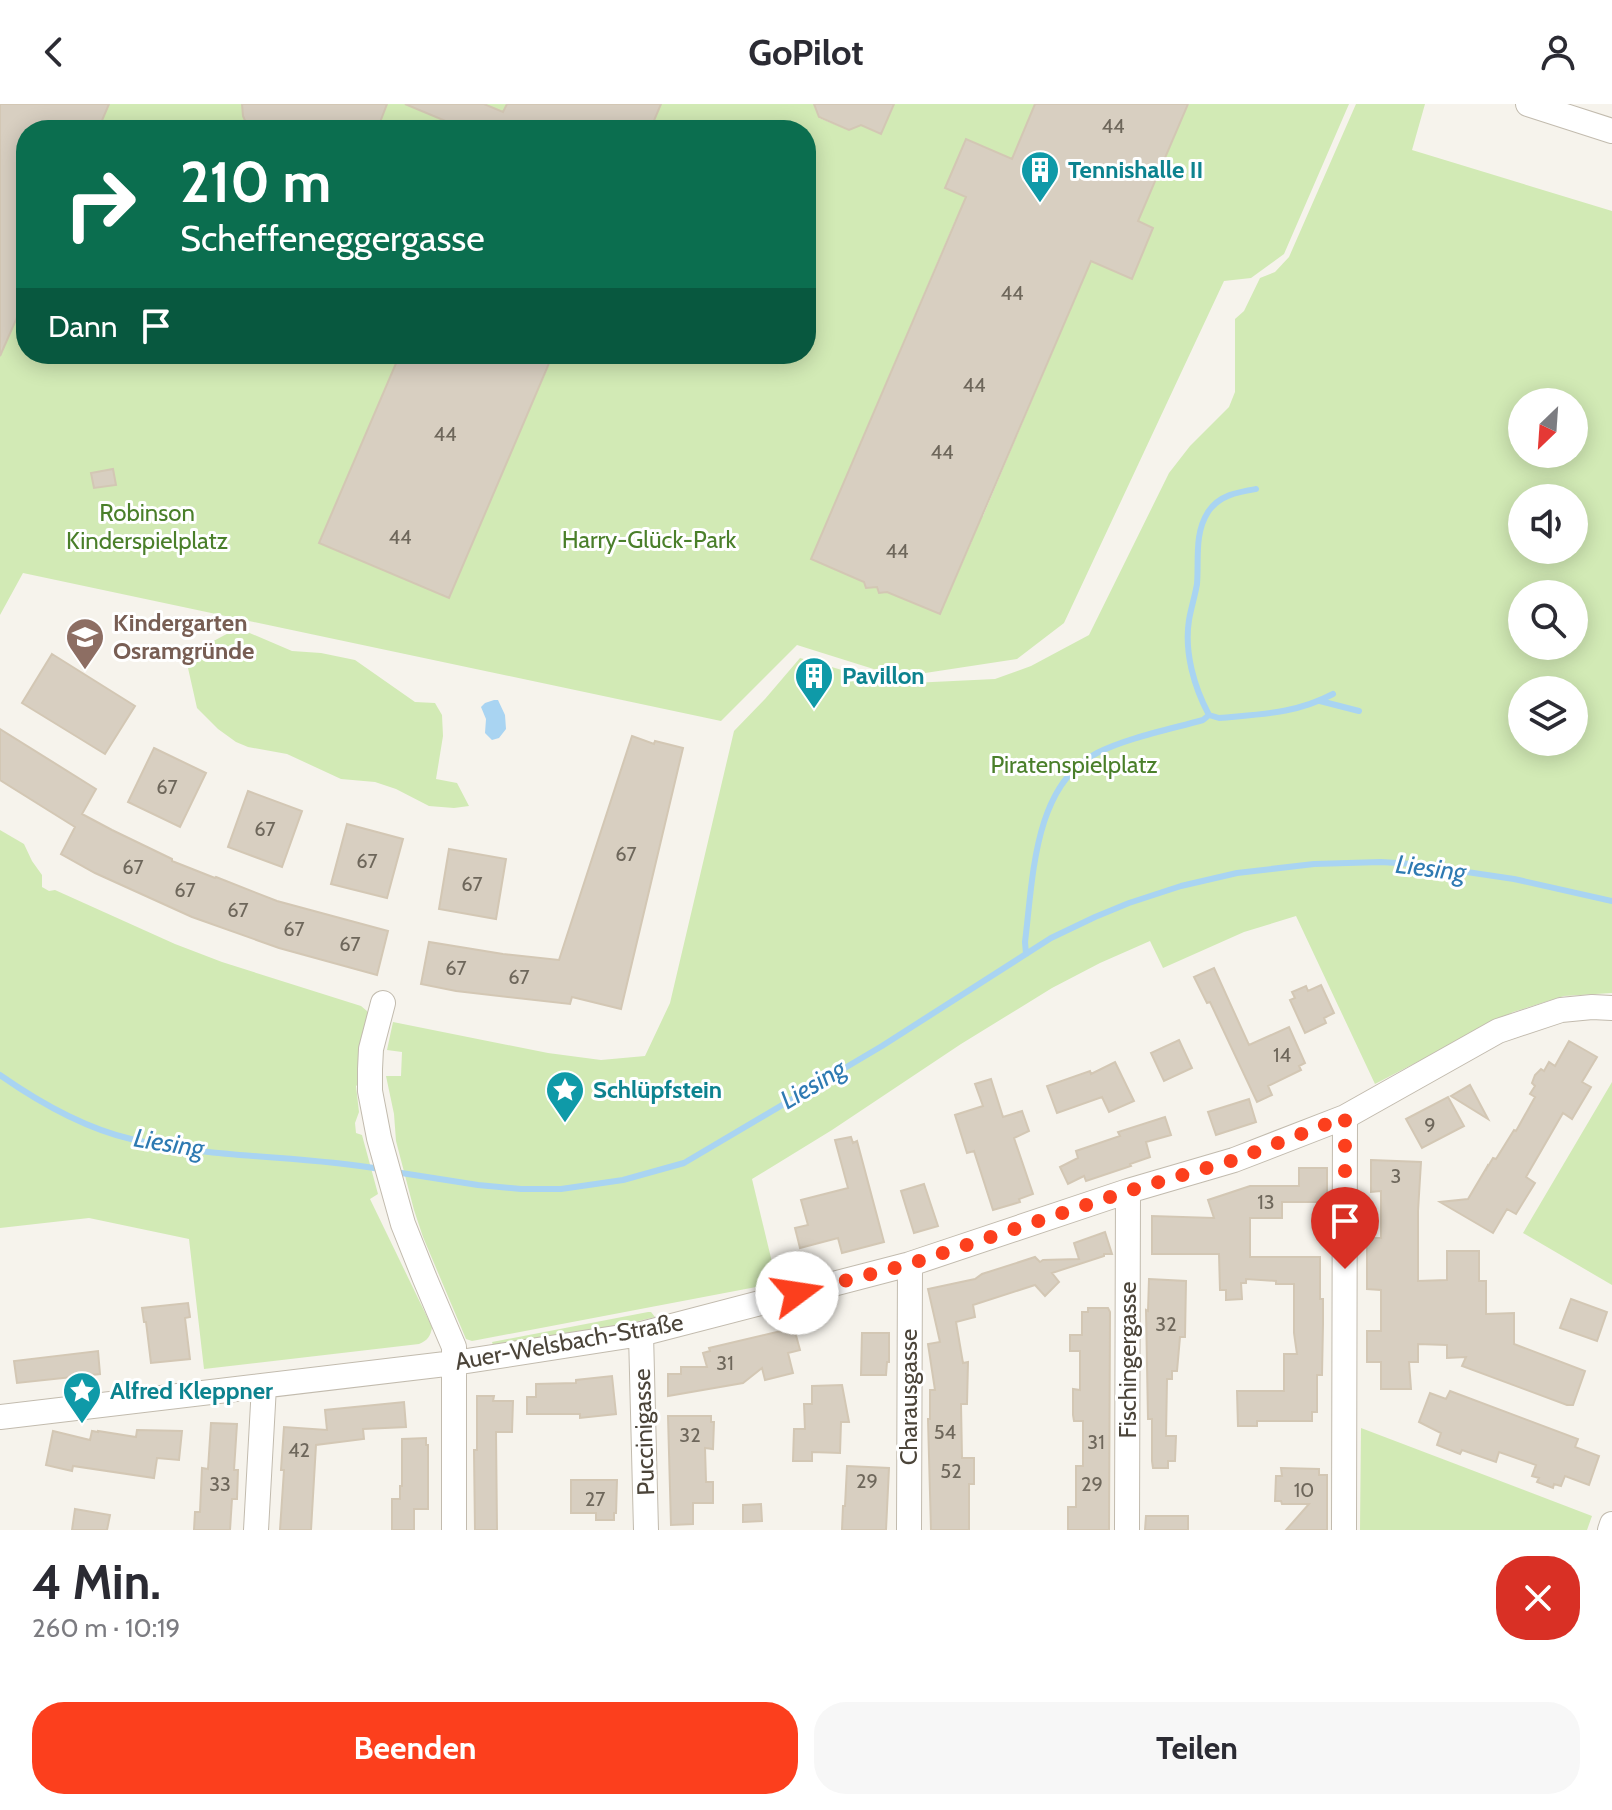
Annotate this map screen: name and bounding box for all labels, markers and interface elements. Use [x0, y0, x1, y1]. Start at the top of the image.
icon: back [32, 30, 76, 74]
text: GoPilot [748, 30, 864, 74]
icon: person [1536, 30, 1580, 74]
house number: 44 [1101, 114, 1125, 138]
text: 210 m [180, 148, 331, 216]
building icon: Tennishalle II [1019, 149, 1061, 204]
icon: right [48, 152, 152, 256]
place label: Tennishalle II [1068, 155, 1203, 184]
text: Scheffeneggergasse [180, 216, 485, 260]
house number: 44 [1000, 281, 1024, 305]
icon: arrive [134, 304, 178, 348]
text: Dann [48, 308, 118, 345]
house number: 44 [962, 373, 986, 397]
north arrow [1508, 388, 1588, 468]
map controls [1508, 388, 1588, 756]
house number: 44 [433, 422, 457, 446]
house number: 44 [930, 440, 954, 464]
button: sound [1508, 484, 1588, 564]
park label: Robinson Kinderspielplatz [66, 498, 228, 555]
house number: 44 [388, 525, 412, 549]
park label: Harry-Glück-Park [562, 525, 737, 554]
house number: 44 [885, 539, 909, 563]
button: search [1508, 580, 1588, 660]
place label: Kindergarten Osramgründe [113, 608, 254, 665]
school or university icon: Kindergarten Osramgründe [64, 616, 106, 671]
building icon: Pavillon [793, 655, 835, 710]
place label: Pavillon [842, 661, 925, 690]
button: layers [1508, 676, 1588, 756]
park label: Piratenspielplatz [990, 750, 1158, 779]
house number: 67 [156, 775, 178, 799]
house number: 67 [254, 817, 276, 841]
house number: 67 [615, 842, 637, 866]
water label: Liesing [1394, 848, 1469, 888]
house number: 67 [356, 849, 378, 873]
house number: 67 [122, 855, 144, 879]
house number: 67 [461, 872, 483, 896]
house number: 67 [174, 878, 196, 902]
house number: 67 [227, 898, 249, 922]
house number: 67 [283, 917, 305, 941]
house number: 67 [339, 932, 361, 956]
house number: 67 [445, 956, 467, 980]
house number: 67 [508, 965, 530, 989]
house number: 14 [1273, 1043, 1291, 1067]
water label: Liesing [774, 1052, 852, 1116]
place icon: Schlüpfstein [544, 1069, 586, 1124]
place label: Schlüpfstein [593, 1075, 722, 1104]
house number: 9 [1424, 1113, 1436, 1137]
water label: Liesing [132, 1122, 207, 1164]
house number: 3 [1391, 1164, 1401, 1188]
pin [1311, 1187, 1379, 1269]
house number: 13 [1257, 1190, 1275, 1214]
icon: arrive [1323, 1199, 1367, 1243]
position arrow [755, 1251, 839, 1335]
street label: Fischingergasse [1113, 1281, 1142, 1439]
street label: Auer-Welsbach-Straße [452, 1307, 685, 1376]
house number: 32 [1155, 1312, 1177, 1336]
street label: Charausgasse [894, 1329, 923, 1465]
house number: 31 [716, 1351, 734, 1375]
street label: Puccinigasse [627, 1368, 660, 1496]
place icon: Alfred Kleppner [61, 1370, 103, 1425]
place label: Alfred Kleppner [110, 1376, 273, 1405]
house number: 54 [934, 1420, 957, 1444]
house number: 32 [679, 1423, 701, 1447]
house number: 31 [1087, 1430, 1105, 1454]
house number: 42 [288, 1438, 310, 1462]
house number: 52 [940, 1459, 962, 1483]
house number: 29 [856, 1469, 878, 1493]
house number: 33 [209, 1472, 231, 1496]
house number: 29 [1081, 1472, 1103, 1496]
house number: 10 [1294, 1478, 1314, 1502]
house number: 27 [585, 1487, 605, 1511]
text: 4 Min. [32, 1553, 161, 1611]
button: close [1496, 1556, 1580, 1640]
text: 260 m · 10:19 [32, 1612, 180, 1644]
button: Beenden [32, 1702, 798, 1794]
button: Teilen [814, 1702, 1580, 1794]

